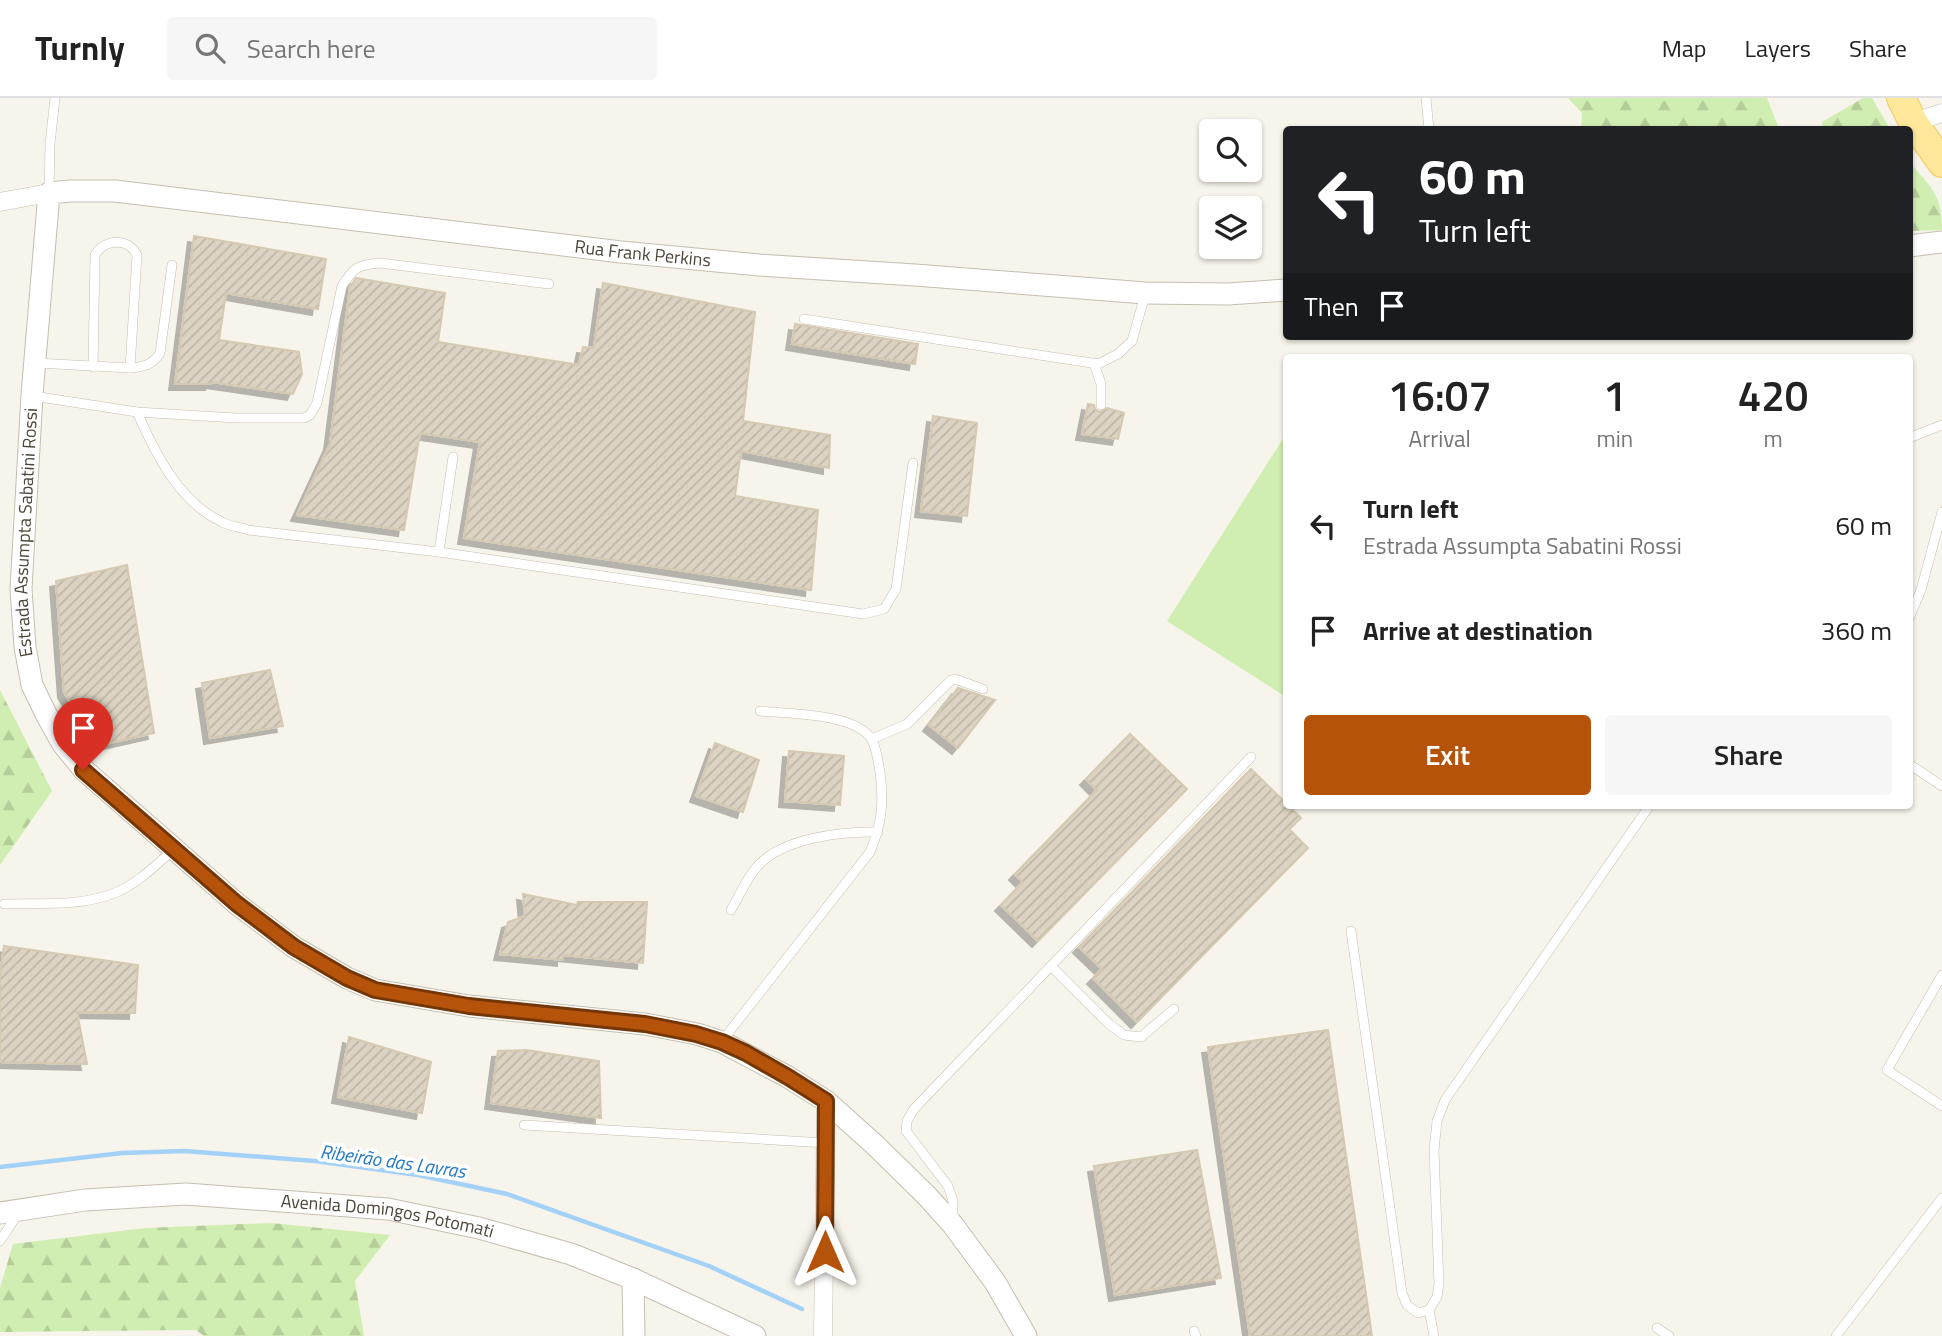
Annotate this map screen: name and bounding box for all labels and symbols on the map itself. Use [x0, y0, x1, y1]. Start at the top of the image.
street label: Rua Frank Perkins [573, 233, 712, 273]
street label: Estrada Assumpta Sabatini Rossi [7, 407, 44, 659]
pin [53, 698, 113, 770]
water label: Ribeirão das Lavras [318, 1136, 469, 1185]
street label: Avenida Domingos Potomati [280, 1187, 497, 1245]
position arrow [788, 1215, 862, 1289]

